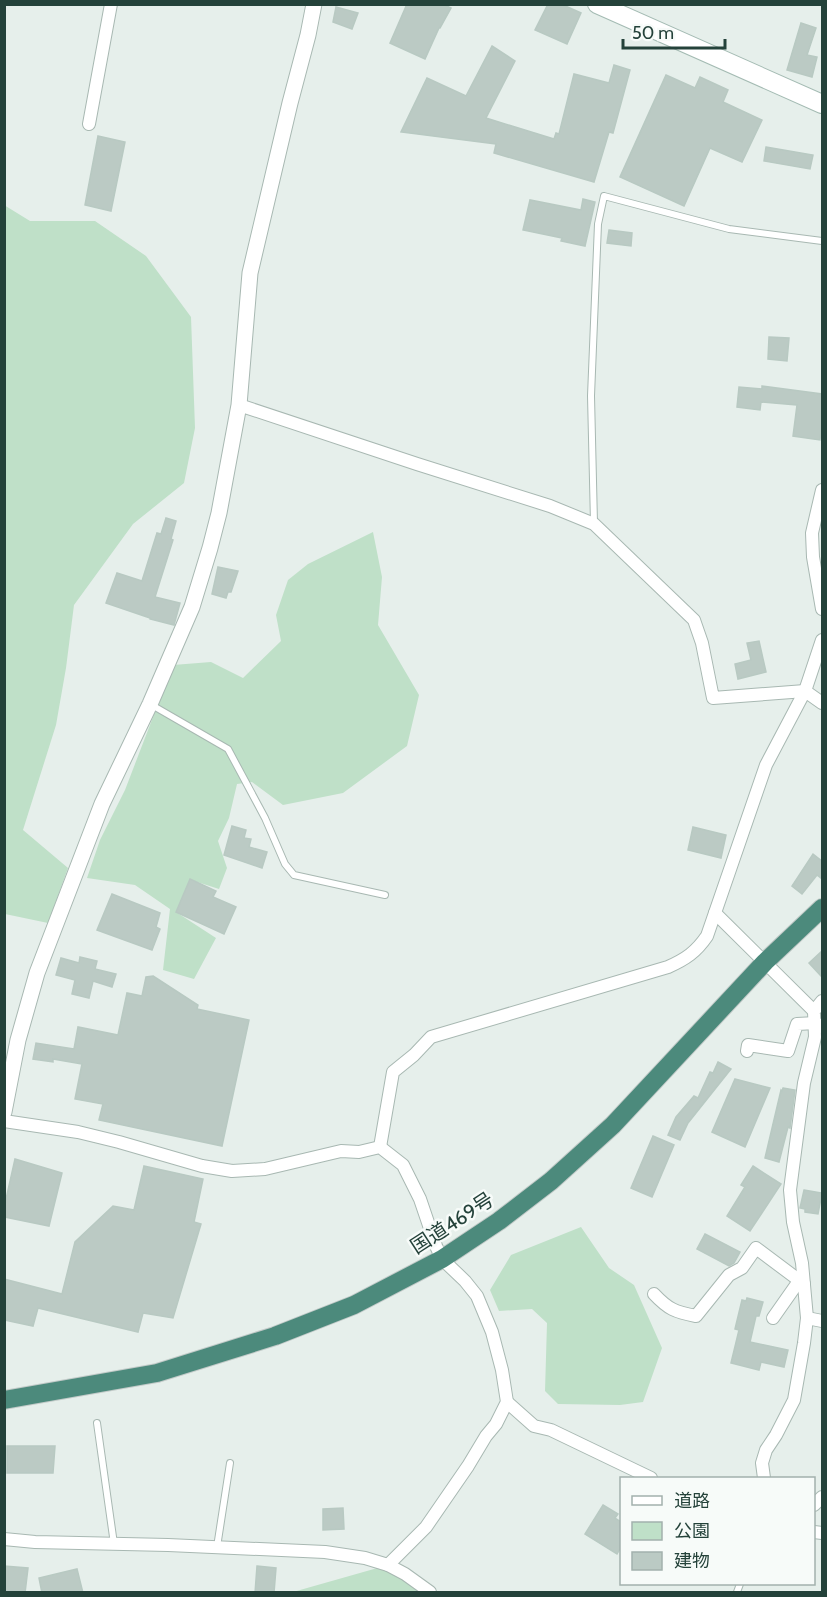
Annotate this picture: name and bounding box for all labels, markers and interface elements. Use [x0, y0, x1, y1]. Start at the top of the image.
scale bar [623, 12, 725, 50]
text: 50 m [632, 22, 674, 44]
street label: 国道469号 [406, 1187, 498, 1259]
legend [620, 1477, 815, 1585]
text: 道路 [674, 1490, 710, 1512]
text: 公園 [674, 1520, 710, 1542]
text: 建物 [674, 1550, 710, 1572]

